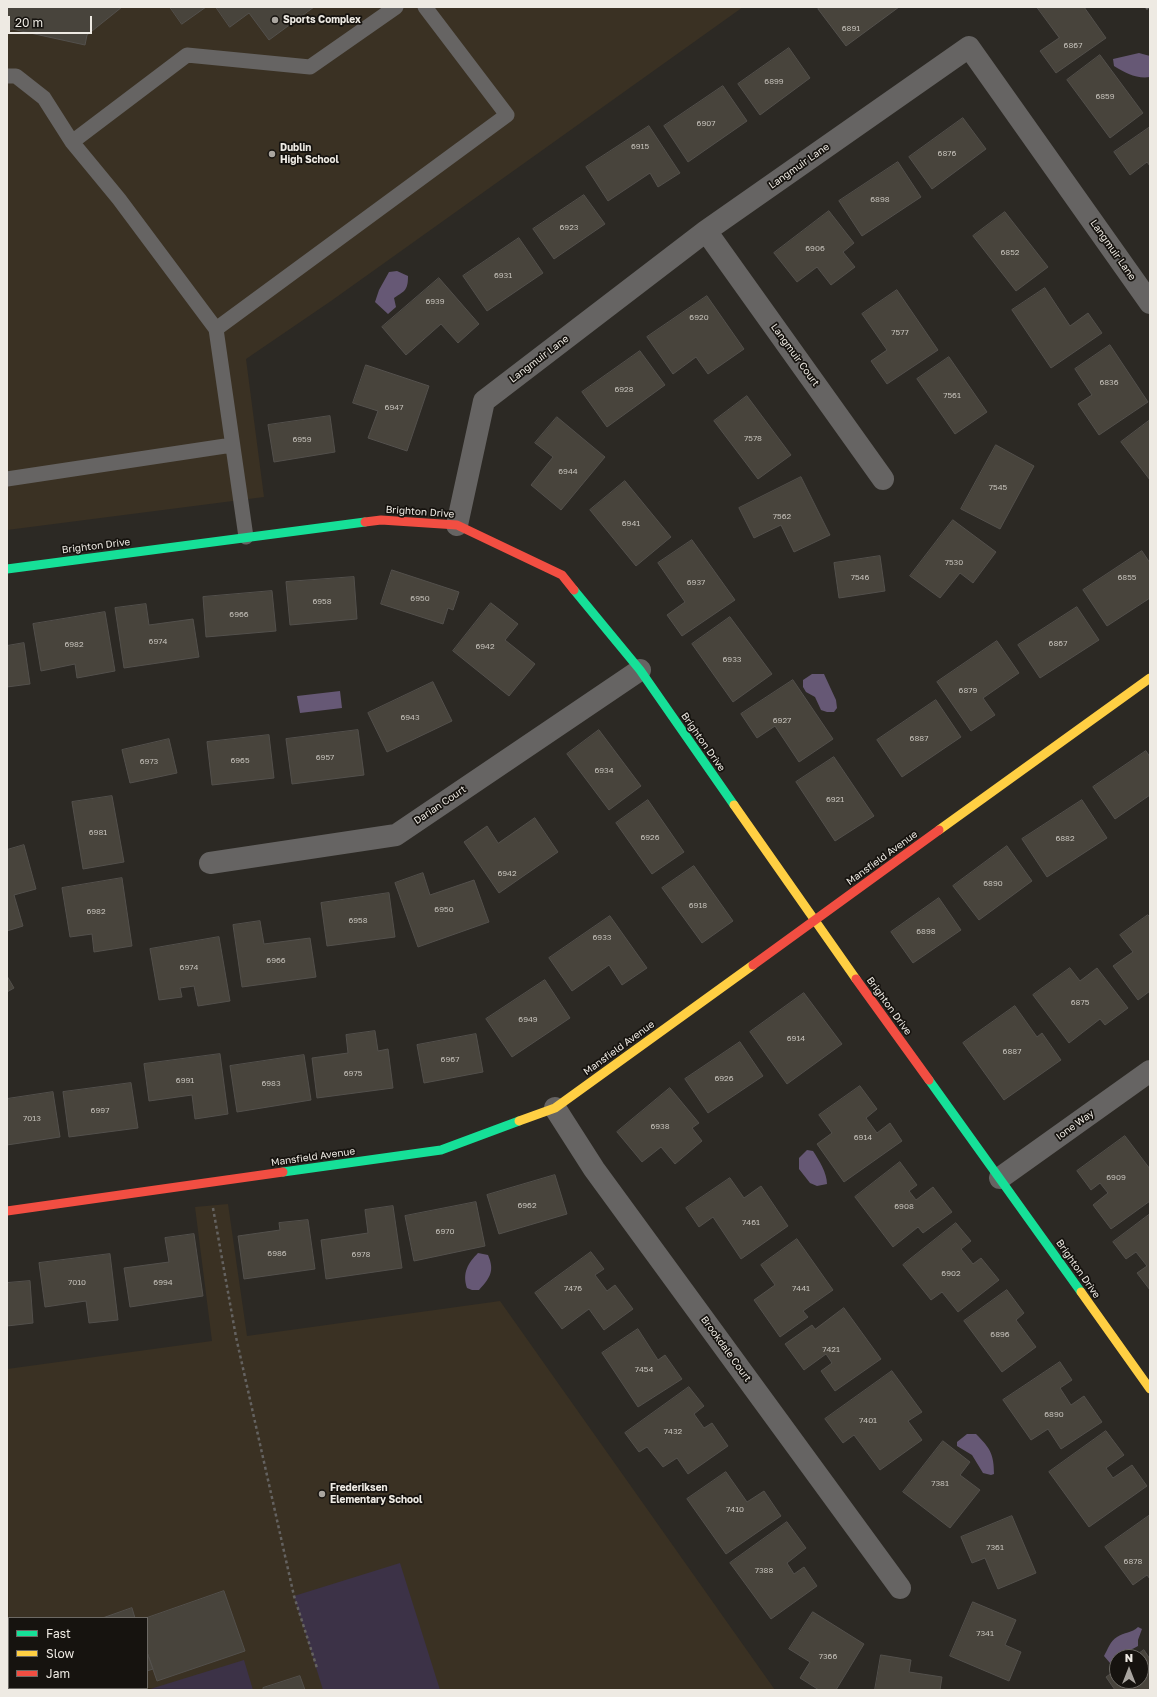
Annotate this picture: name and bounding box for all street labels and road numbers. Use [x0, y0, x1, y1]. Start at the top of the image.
street label: Langmuir Lane [766, 141, 832, 191]
street label: Langmuir Lane [1088, 217, 1138, 283]
street label: Langmuir Court [768, 321, 822, 389]
street label: Langmuir Lane [507, 333, 571, 385]
street label: Brighton Drive [385, 504, 455, 520]
street label: Brighton Drive [61, 536, 131, 556]
street label: Brighton Drive [678, 710, 728, 774]
street label: Darian Court [412, 783, 468, 827]
street label: Mansfield Avenue [844, 828, 920, 888]
street label: Brighton Drive [864, 975, 914, 1037]
street label: Mansfield Avenue [581, 1018, 657, 1078]
street label: Ione Way [1054, 1107, 1096, 1143]
street label: Mansfield Avenue [270, 1145, 356, 1169]
street label: Brighton Drive [1053, 1237, 1103, 1301]
street label: Brookdale Court [698, 1314, 754, 1384]

